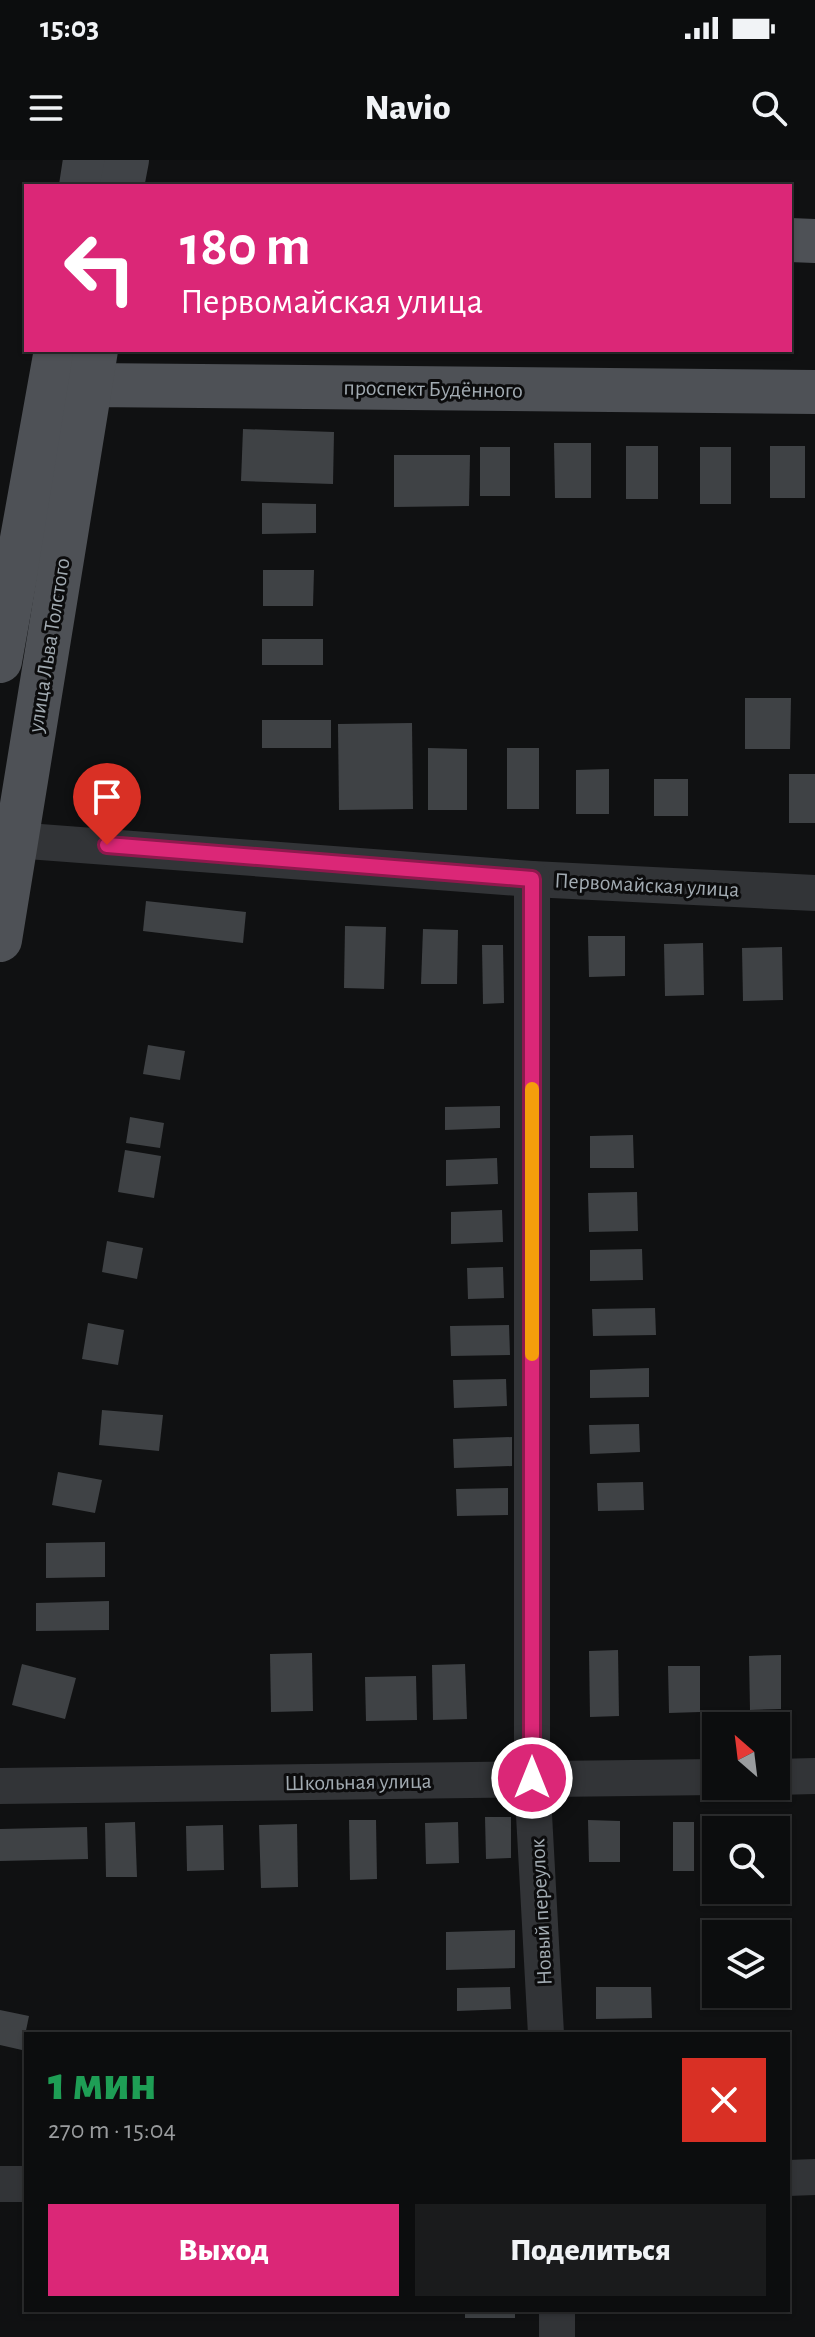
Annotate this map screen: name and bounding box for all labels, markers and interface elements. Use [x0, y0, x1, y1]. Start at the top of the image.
text: 15:03 [40, 13, 99, 43]
icon: menu [24, 86, 68, 130]
icon: search [747, 86, 791, 130]
text: Navio [364, 90, 451, 126]
icon: left [48, 216, 152, 320]
text: 180 m [180, 219, 311, 275]
text: Первомайская улица [180, 284, 483, 320]
street label: проспект Будённого [343, 376, 523, 402]
street label: улица Льва Толстого [24, 556, 74, 735]
pin [73, 763, 141, 845]
icon: arrive [85, 775, 129, 819]
street label: Первомайская улица [554, 869, 740, 901]
north arrow [702, 1712, 790, 1800]
map controls [702, 1712, 790, 2008]
position arrow [490, 1736, 574, 1820]
street label: Школьная улица [284, 1770, 432, 1794]
button: search [702, 1816, 790, 1904]
street label: Новый переулок [526, 1838, 556, 1986]
button: layers [702, 1920, 790, 2008]
button: close [682, 2058, 766, 2142]
text: 1 мин [48, 2061, 157, 2109]
text: 270 m · 15:04 [48, 2117, 176, 2143]
button: Выход [48, 2204, 399, 2296]
button: Поделиться [415, 2204, 766, 2296]

